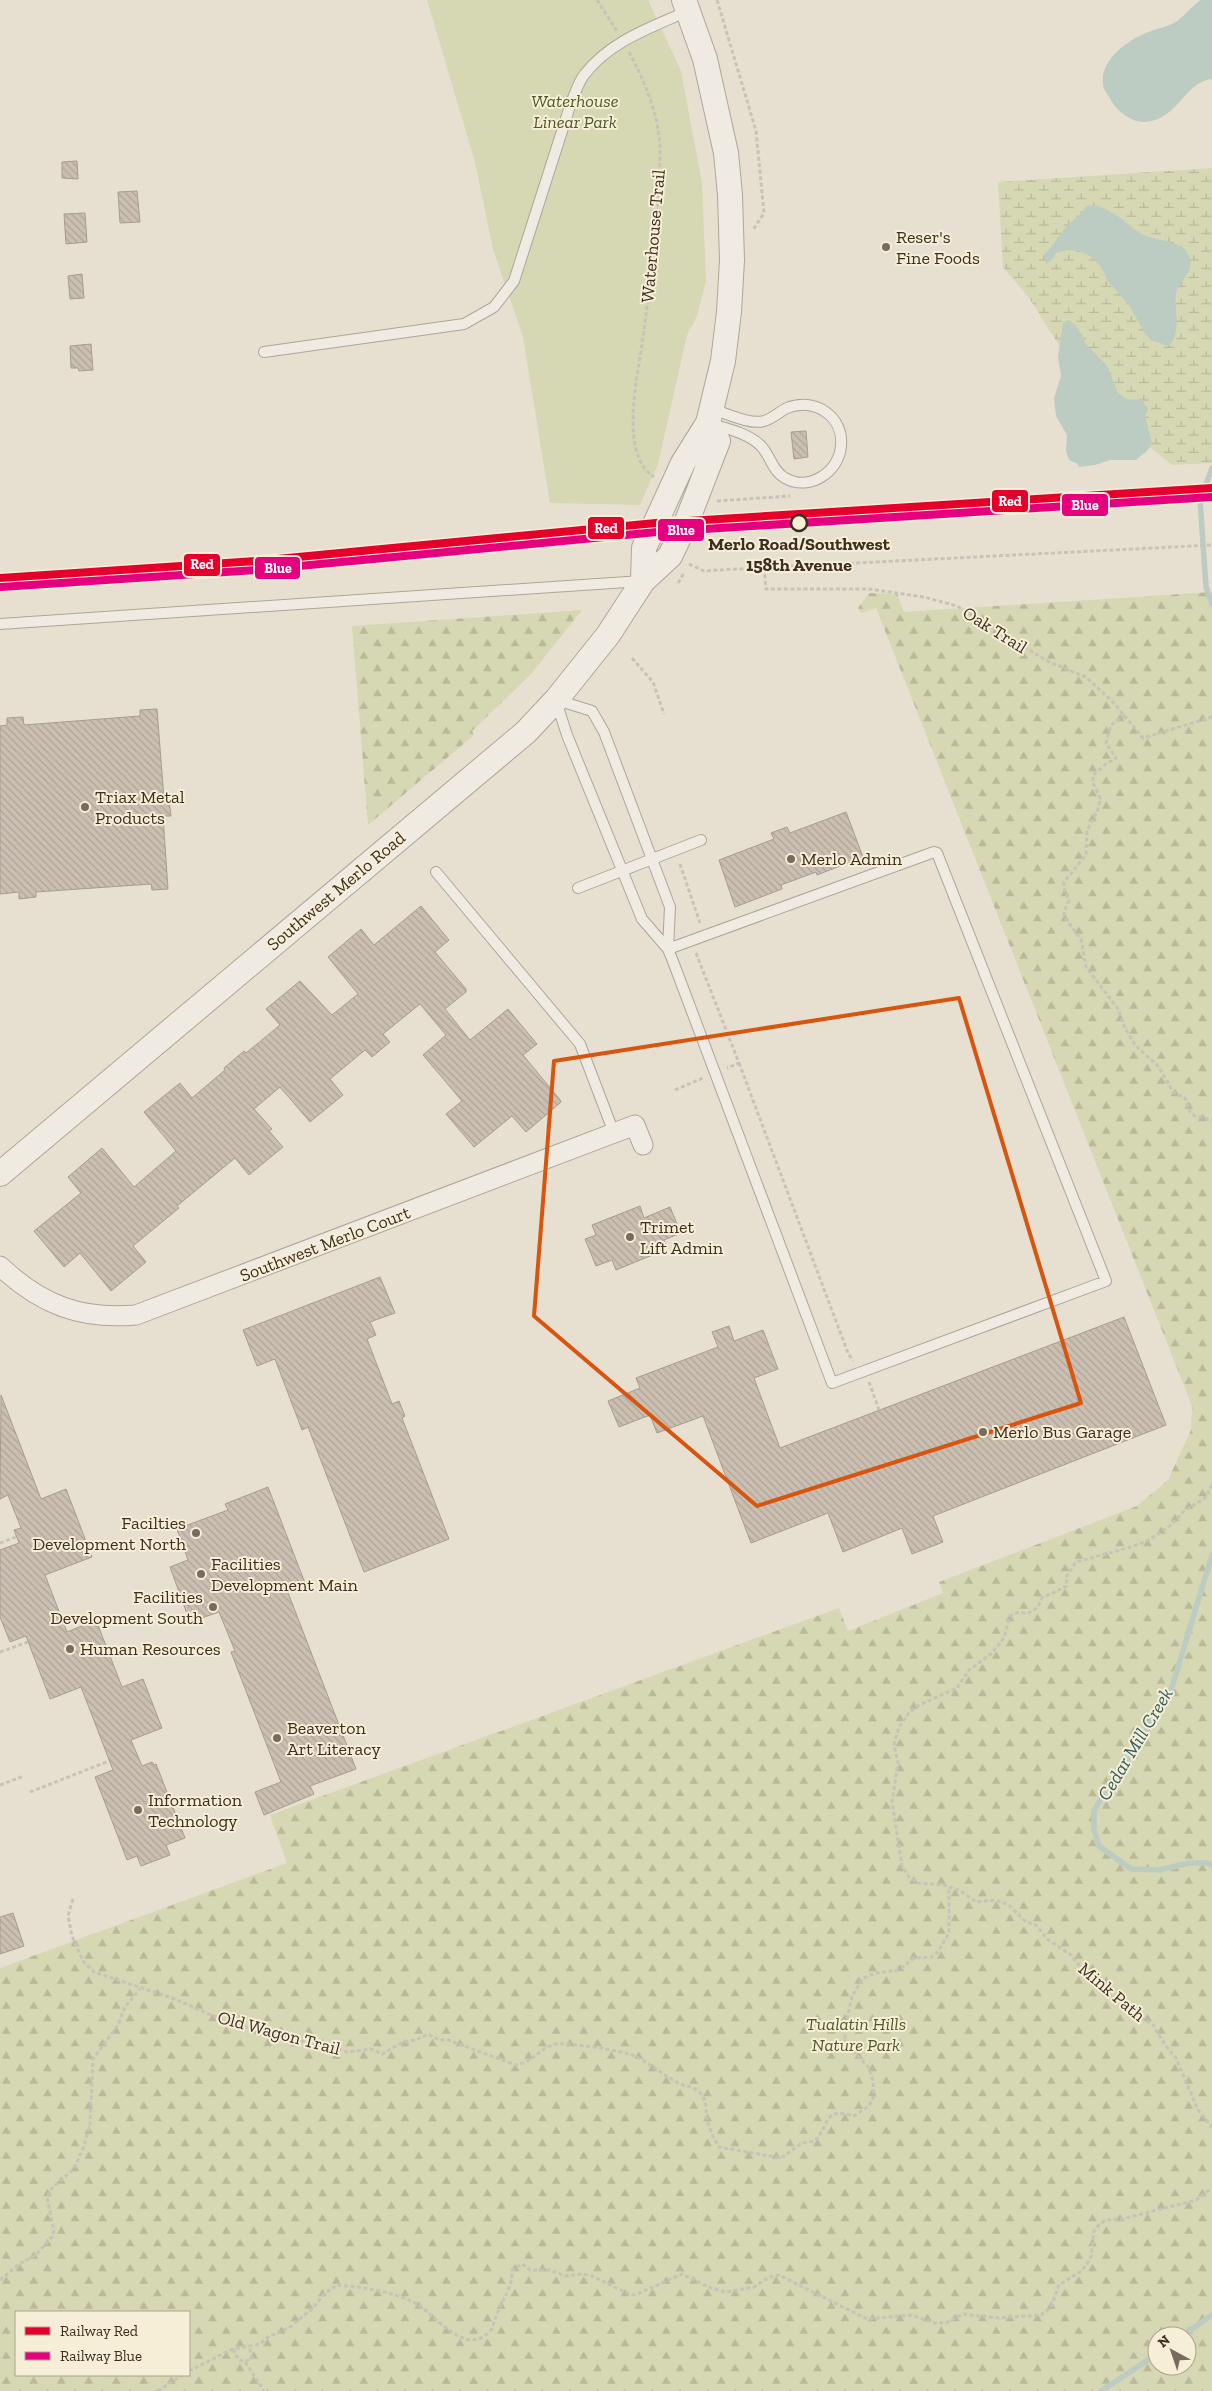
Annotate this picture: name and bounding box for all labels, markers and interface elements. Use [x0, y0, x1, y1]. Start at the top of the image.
park label: Waterhouse Linear Park [531, 90, 619, 133]
street label: Waterhouse Trail [636, 168, 670, 304]
place label: Reser's Fine Foods [896, 226, 980, 269]
marker: Reser's Fine Foods [880, 241, 892, 253]
line badge: Red [991, 489, 1029, 513]
text: Red [998, 493, 1022, 510]
line badge: Blue [1061, 493, 1109, 517]
text: Blue [1071, 497, 1099, 514]
marker: Merlo Road/Southwest 158th Avenue [790, 514, 808, 532]
line badge: Red [587, 516, 625, 540]
line badge: Blue [657, 518, 705, 542]
text: Red [594, 520, 618, 537]
text: Blue [667, 522, 695, 539]
place label: Merlo Road/Southwest 158th Avenue [708, 533, 891, 576]
line badge: Red [183, 553, 221, 577]
text: Red [190, 556, 214, 573]
line badge: Blue [254, 556, 301, 580]
text: Blue [264, 560, 292, 577]
street label: Oak Trail [959, 602, 1031, 658]
place label: Triax Metal Products [95, 786, 185, 829]
marker: Triax Metal Products [79, 801, 91, 813]
street label: Southwest Merlo Road [262, 827, 410, 955]
place label: Merlo Admin [801, 848, 903, 870]
marker: Merlo Admin [785, 853, 797, 865]
street label: Southwest Merlo Court [237, 1201, 414, 1287]
place label: Trimet Lift Admin [640, 1216, 724, 1259]
marker: Trimet Lift Admin [624, 1231, 636, 1243]
place label: Merlo Bus Garage [993, 1421, 1131, 1443]
marker: Merlo Bus Garage [977, 1426, 989, 1438]
place label: Facilties Development North [32, 1512, 186, 1555]
marker: Facilties Development North [190, 1527, 202, 1539]
place label: Facilities Development Main [211, 1553, 359, 1596]
marker: Facilities Development Main [195, 1568, 207, 1580]
place label: Facilities Development South [50, 1586, 203, 1629]
marker: Facilities Development South [207, 1601, 219, 1613]
place label: Human Resources [80, 1638, 221, 1660]
marker: Human Resources [64, 1643, 76, 1655]
water label: Cedar Mill Creek [1092, 1683, 1178, 1805]
place label: Beaverton Art Literacy [287, 1717, 382, 1760]
marker: Beaverton Art Literacy [271, 1732, 283, 1744]
place label: Information Technology [148, 1789, 243, 1832]
marker: Information Technology [132, 1804, 144, 1816]
street label: Mink Path [1074, 1958, 1150, 2026]
street label: Old Wagon Trail [215, 2006, 343, 2060]
park label: Tualatin Hills Nature Park [806, 2013, 906, 2056]
legend [15, 2311, 190, 2376]
text: Railway Red [60, 2322, 139, 2340]
north arrow [1147, 2326, 1197, 2376]
text: N [1154, 2331, 1174, 2351]
text: Railway Blue [60, 2347, 142, 2365]

